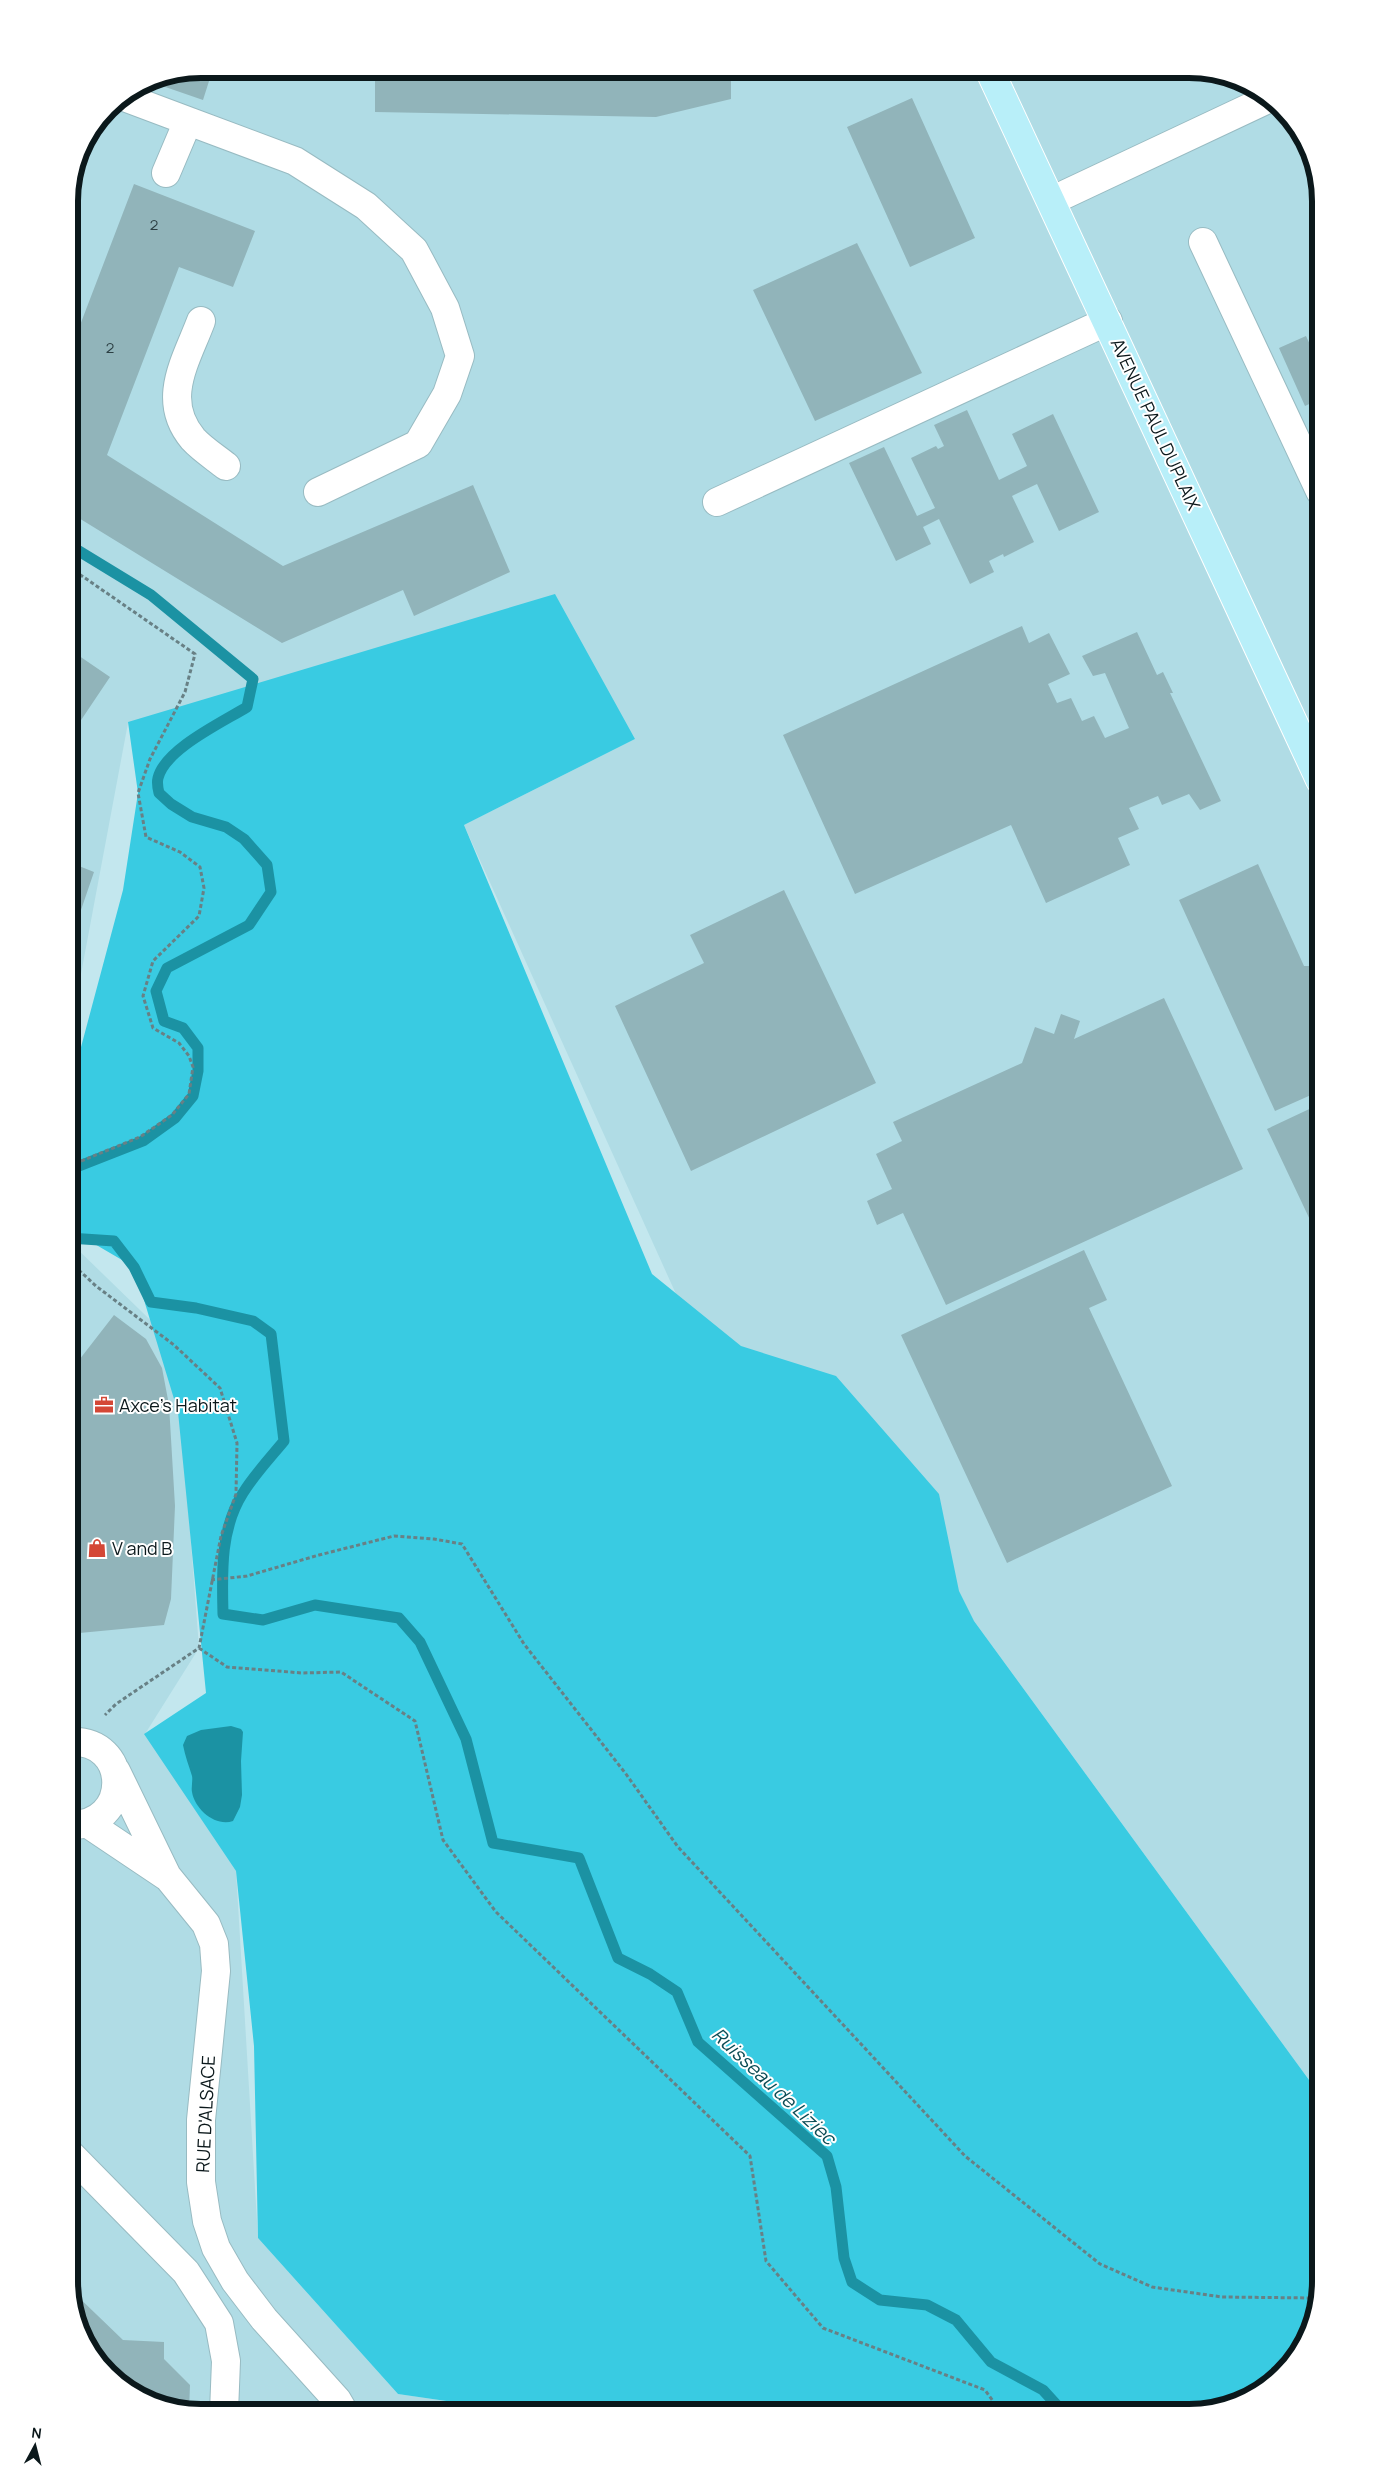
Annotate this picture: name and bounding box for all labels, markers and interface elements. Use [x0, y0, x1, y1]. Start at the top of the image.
house number: 2 [150, 214, 158, 235]
street label: AVENUE PAUL DUPLAIX [1106, 334, 1206, 514]
house number: 2 [106, 337, 114, 358]
place label: Axce's Habitat [119, 1393, 237, 1417]
office icon: Axce's Habitat [93, 1394, 115, 1416]
place label: V and B [112, 1536, 172, 1560]
shop icon: V and B [86, 1537, 108, 1559]
water label: Ruisseau de Liziec [706, 2022, 843, 2151]
street label: RUE D'ALSACE [190, 2055, 220, 2173]
north arrow [10, 2421, 60, 2471]
text: N [30, 2423, 43, 2443]

